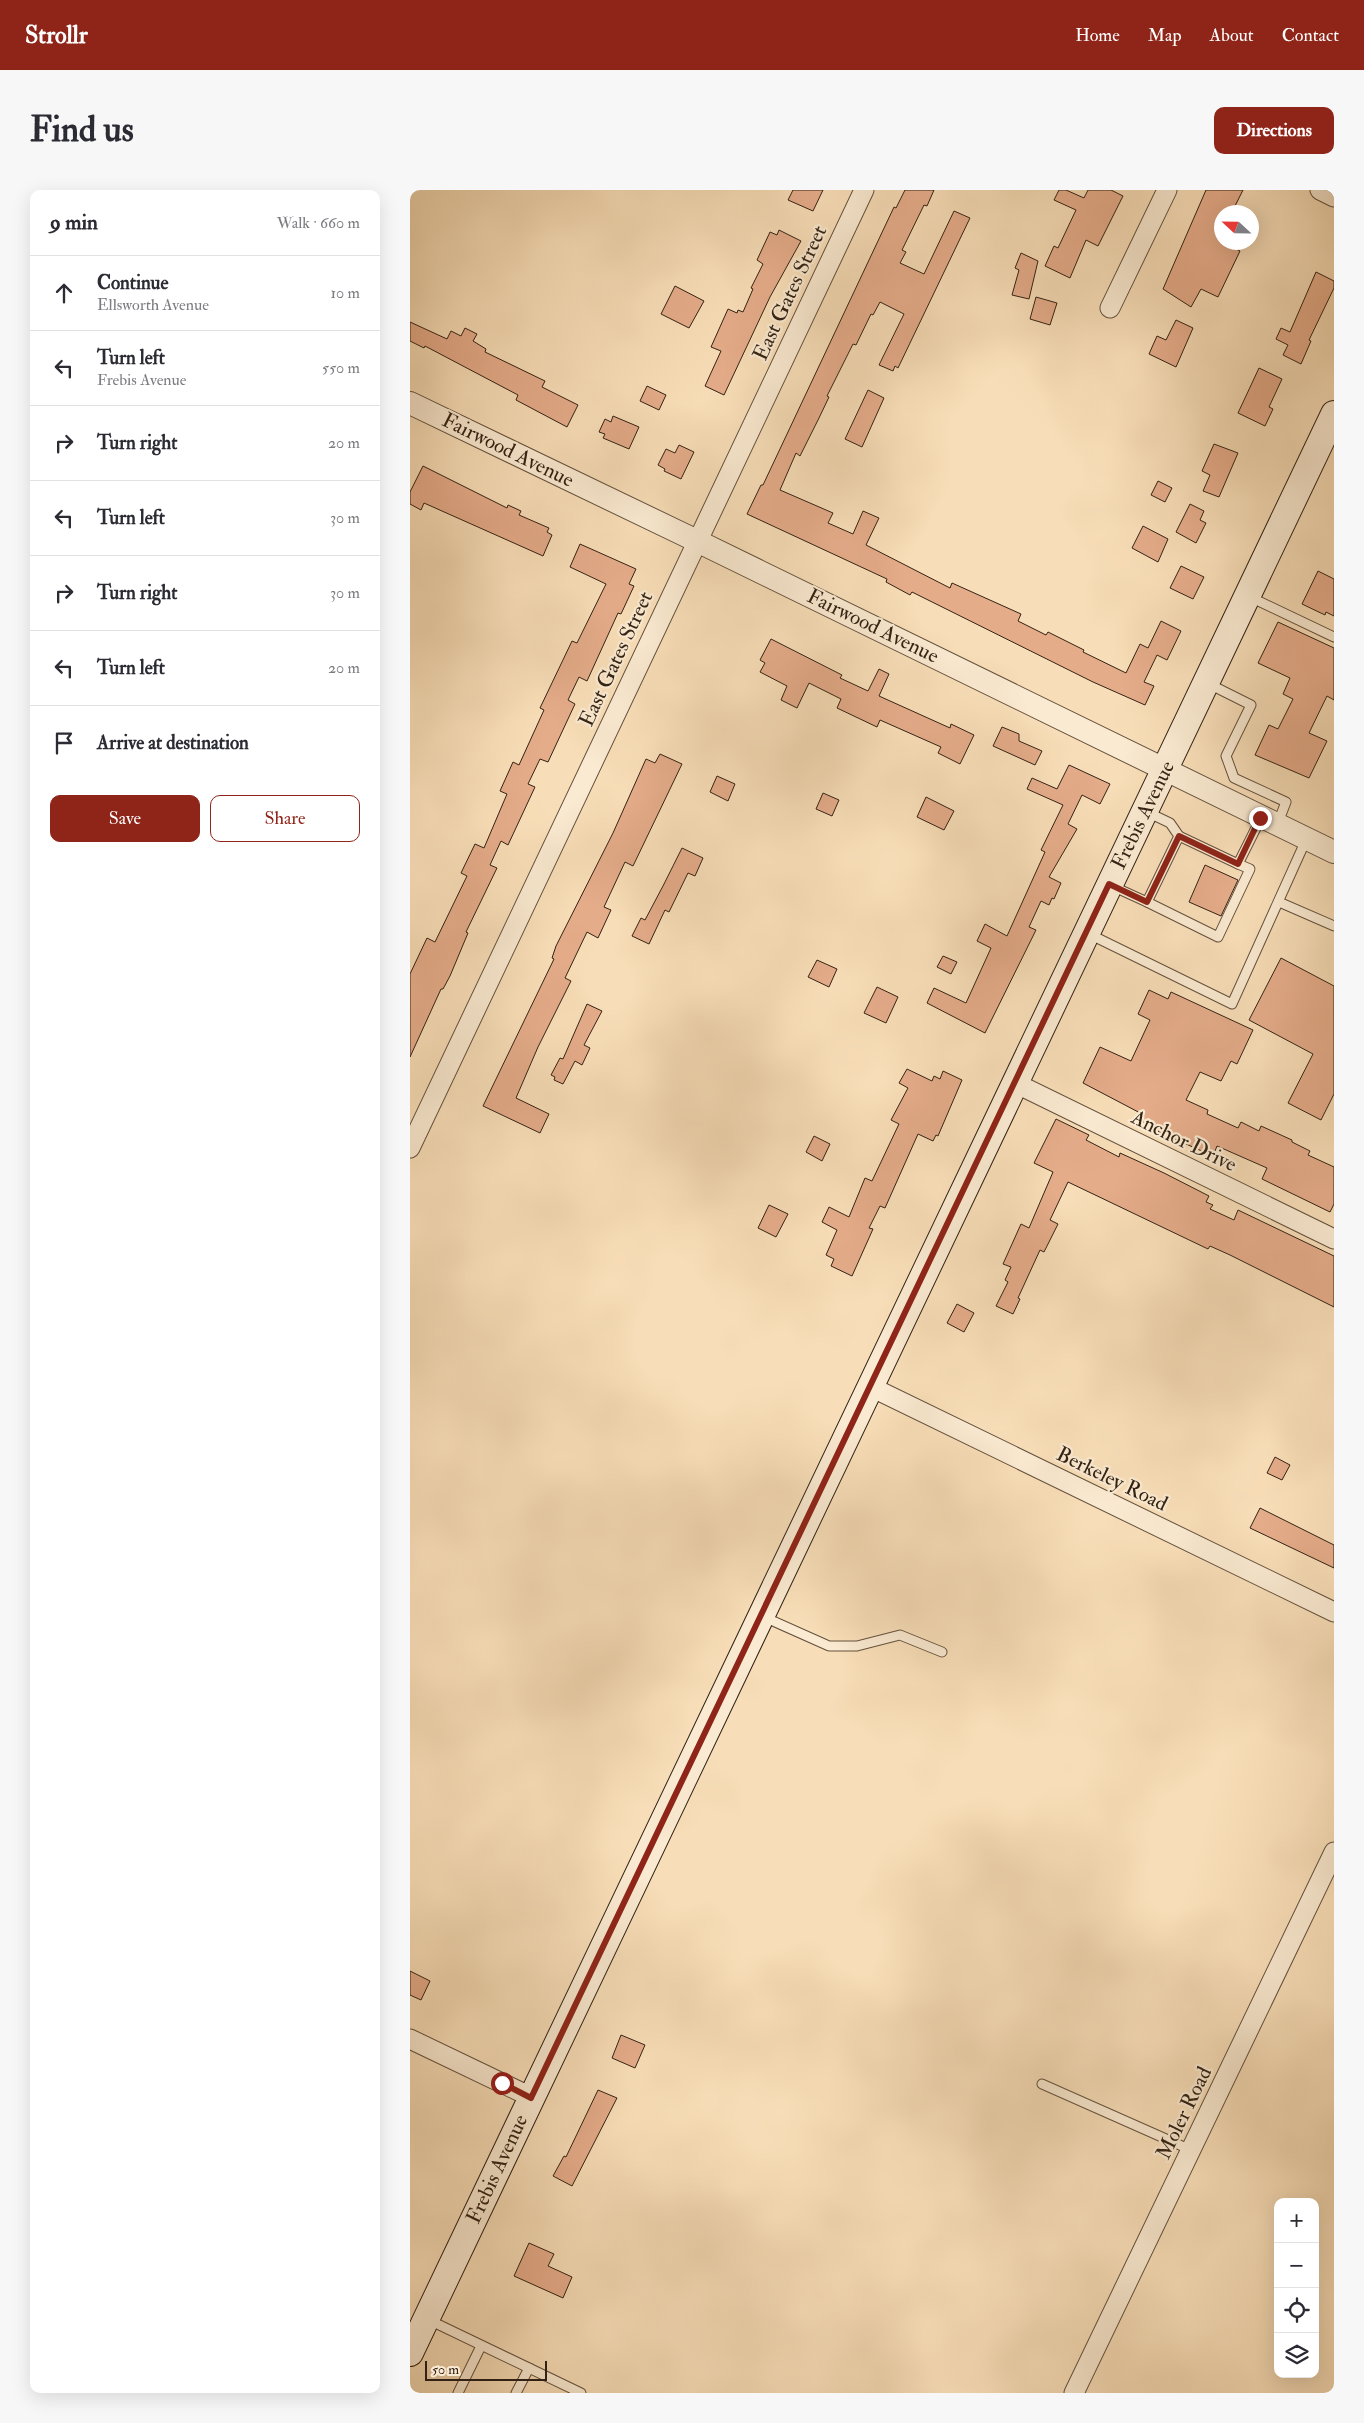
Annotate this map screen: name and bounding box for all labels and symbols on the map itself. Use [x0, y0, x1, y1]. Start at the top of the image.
north arrow [1214, 205, 1259, 250]
street label: East Gates Street [747, 221, 833, 365]
street label: Fairwood Avenue [438, 406, 578, 494]
street label: Fairwood Avenue [803, 582, 943, 670]
street label: East Gates Street [573, 587, 659, 731]
street label: Frebis Avenue [1105, 756, 1181, 874]
route end [1249, 807, 1272, 830]
street label: Anchor Drive [1126, 1103, 1241, 1178]
street label: Berkeley Road [1052, 1440, 1173, 1518]
street label: Moler Road [1150, 2061, 1218, 2164]
route start [491, 2072, 514, 2095]
street label: Frebis Avenue [460, 2110, 534, 2228]
scale bar [425, 2358, 548, 2381]

